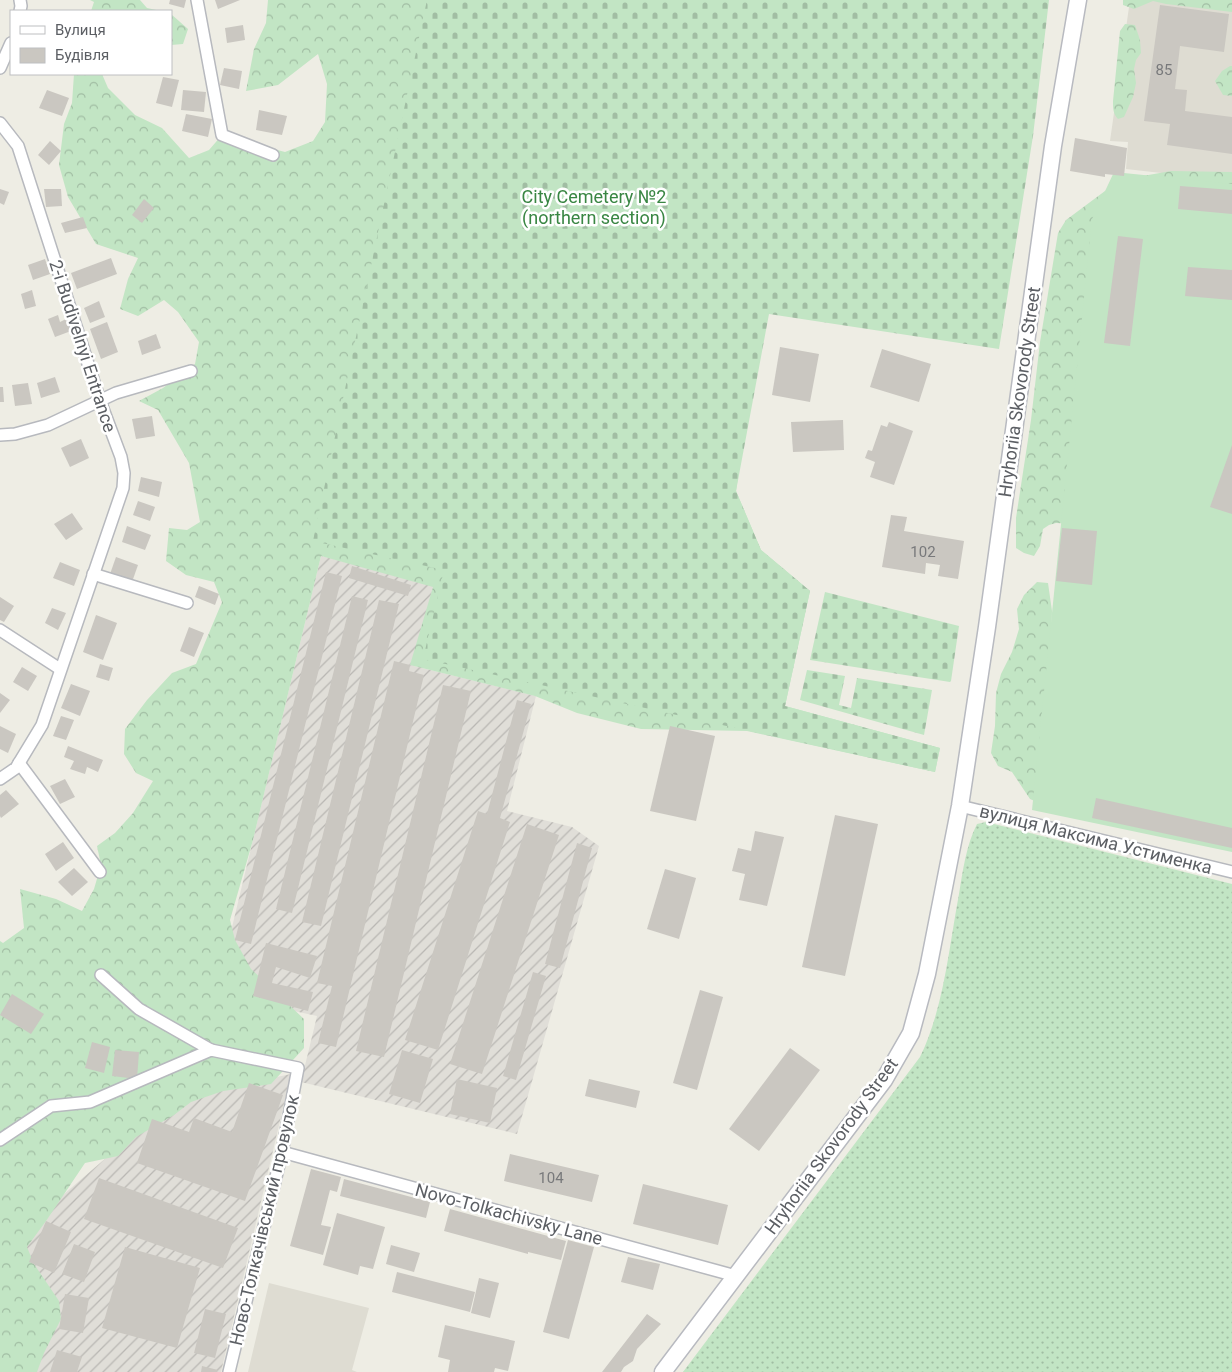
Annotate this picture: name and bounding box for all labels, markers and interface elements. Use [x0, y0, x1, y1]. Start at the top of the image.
legend [10, 10, 172, 75]
text: Вулиця [55, 21, 106, 39]
text: Будівля [55, 46, 109, 64]
house number: 85 [1156, 61, 1172, 79]
park label: City Cemetery №2 (northern section) [522, 186, 666, 229]
street label: 2-i Budivelnyi Entrance [45, 257, 121, 435]
street label: Hryhoriia Skovorody Street [994, 285, 1044, 499]
house number: 102 [910, 543, 936, 561]
street label: вулиця Максима Устименка [978, 800, 1214, 878]
street label: Hryhoriia Skovorody Street [760, 1054, 902, 1238]
street label: Ново-Толкачівський провулок [225, 1092, 303, 1347]
house number: 104 [538, 1169, 564, 1187]
street label: Novo-Tolkachivsky Lane [413, 1179, 605, 1249]

